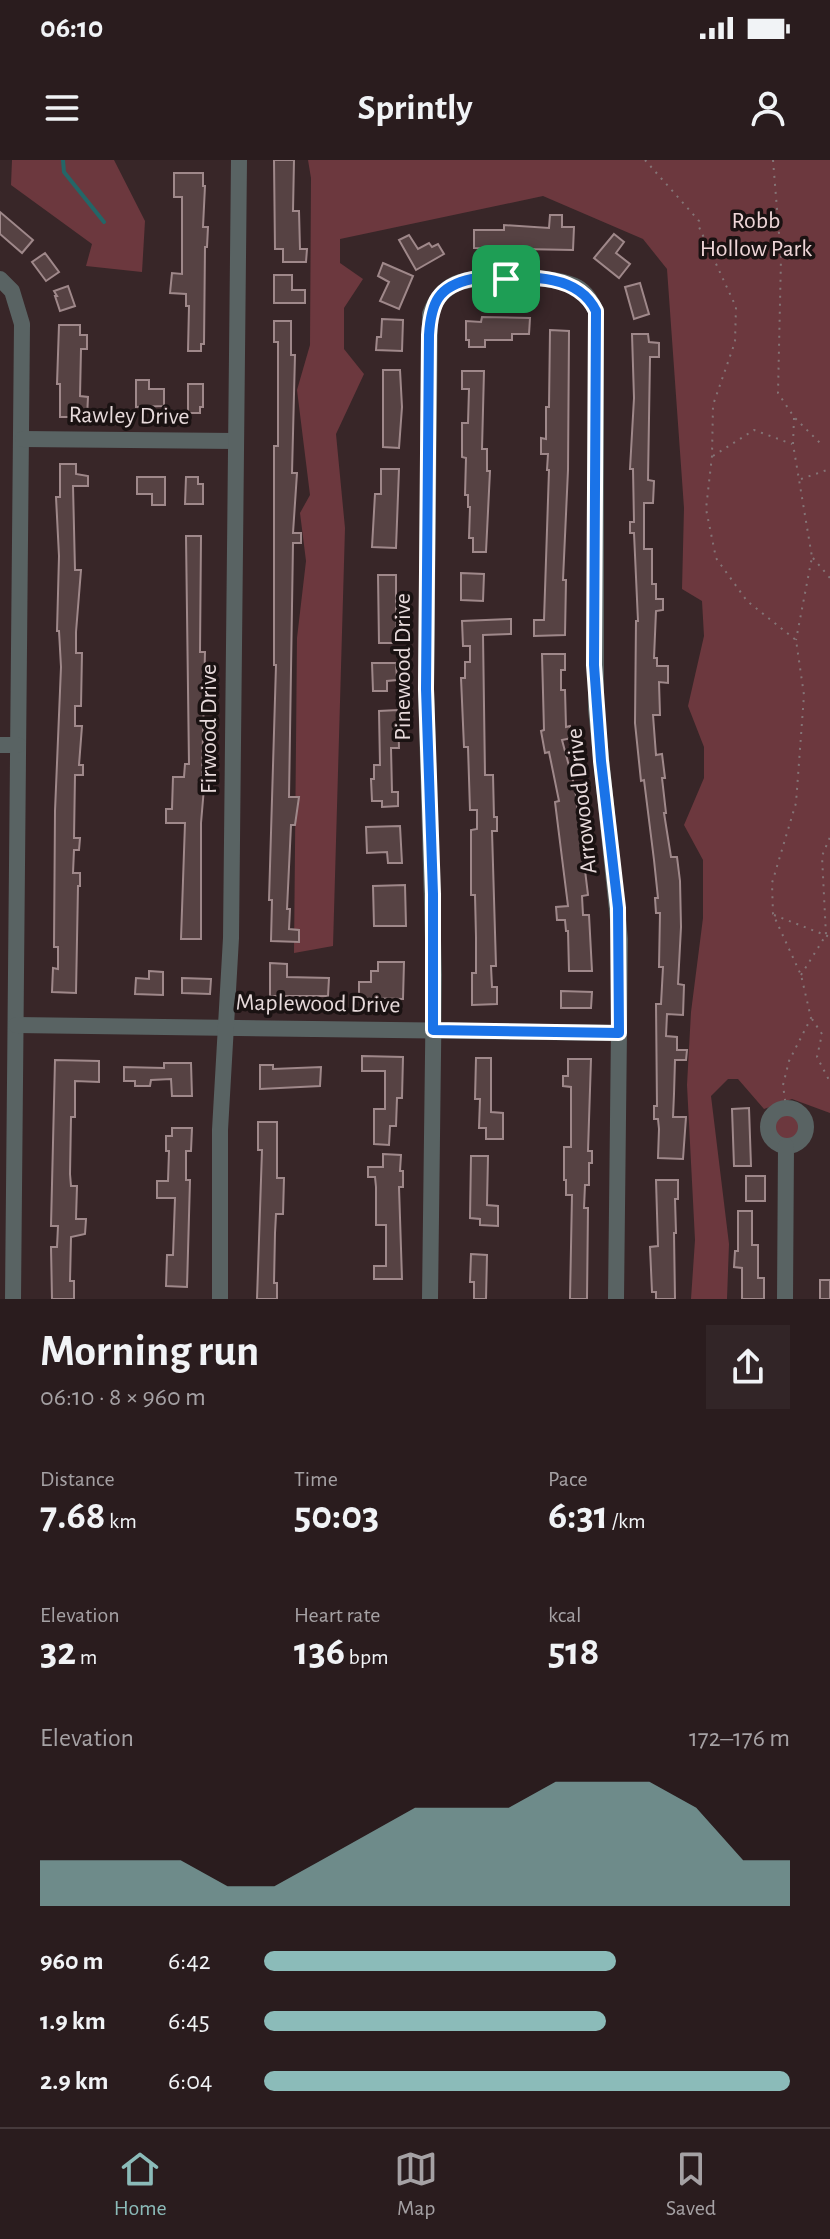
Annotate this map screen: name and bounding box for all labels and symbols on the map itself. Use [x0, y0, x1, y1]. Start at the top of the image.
park label: Robb Hollow Park [700, 209, 812, 261]
pin [472, 245, 540, 313]
street label: Rawley Drive [68, 403, 190, 429]
street label: Pinewood Drive [391, 593, 415, 741]
street label: Firwood Drive [197, 664, 221, 794]
street label: Arrowood Drive [562, 727, 602, 875]
street label: Maplewood Drive [235, 991, 401, 1017]

